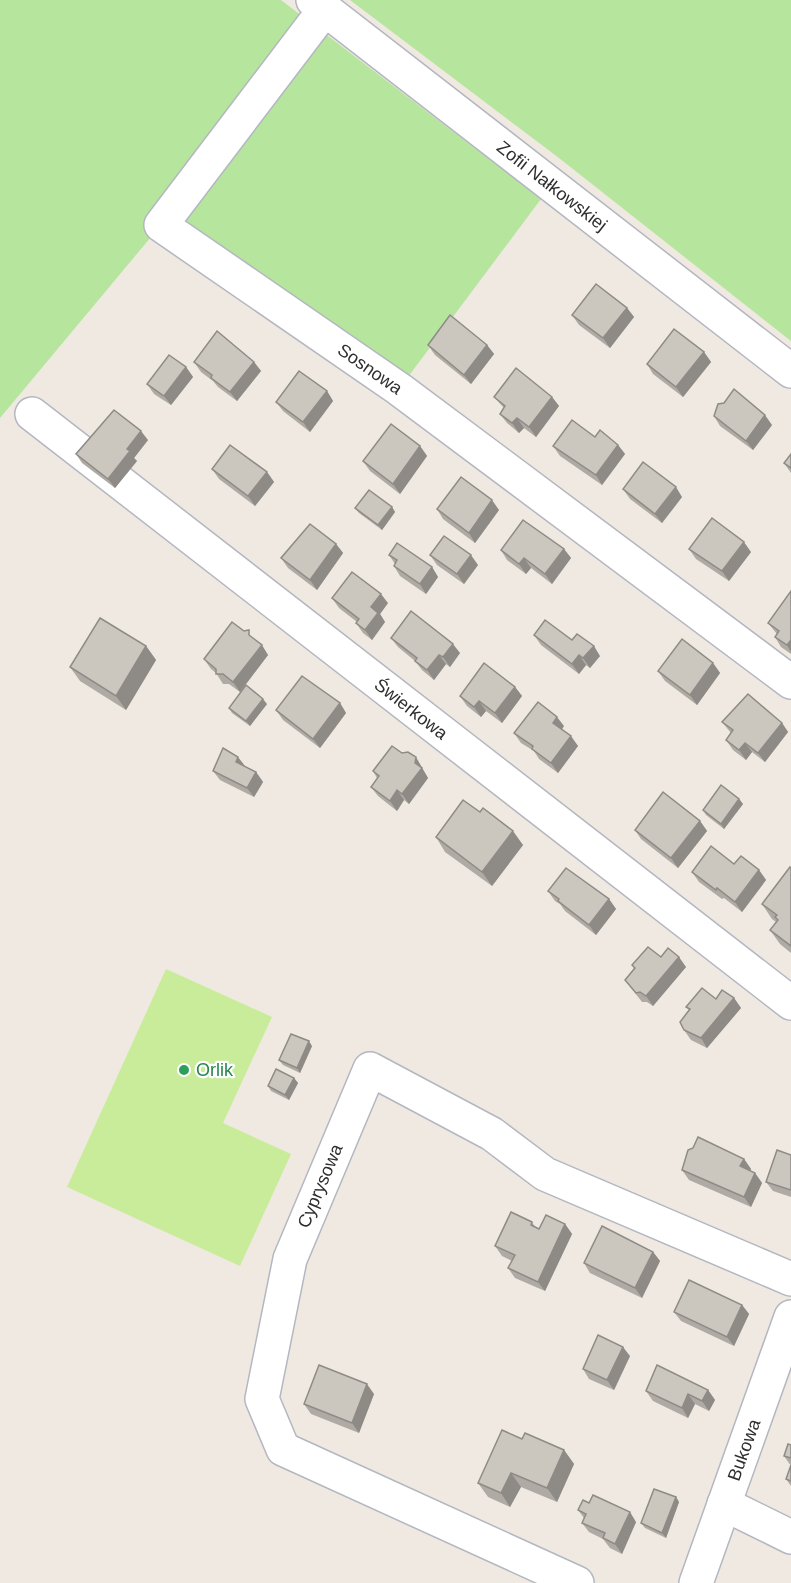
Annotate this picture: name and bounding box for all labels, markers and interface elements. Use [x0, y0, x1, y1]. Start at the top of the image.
street label: Zofii Nałkowskiej [493, 137, 611, 235]
street label: Sosnowa [334, 340, 407, 399]
street label: Świerkowa [371, 674, 453, 744]
place label: Orlik [196, 1060, 234, 1080]
marker: Orlik [177, 1063, 191, 1077]
street label: Cyprysowa [293, 1140, 347, 1231]
street label: Bukowa [724, 1416, 765, 1484]

